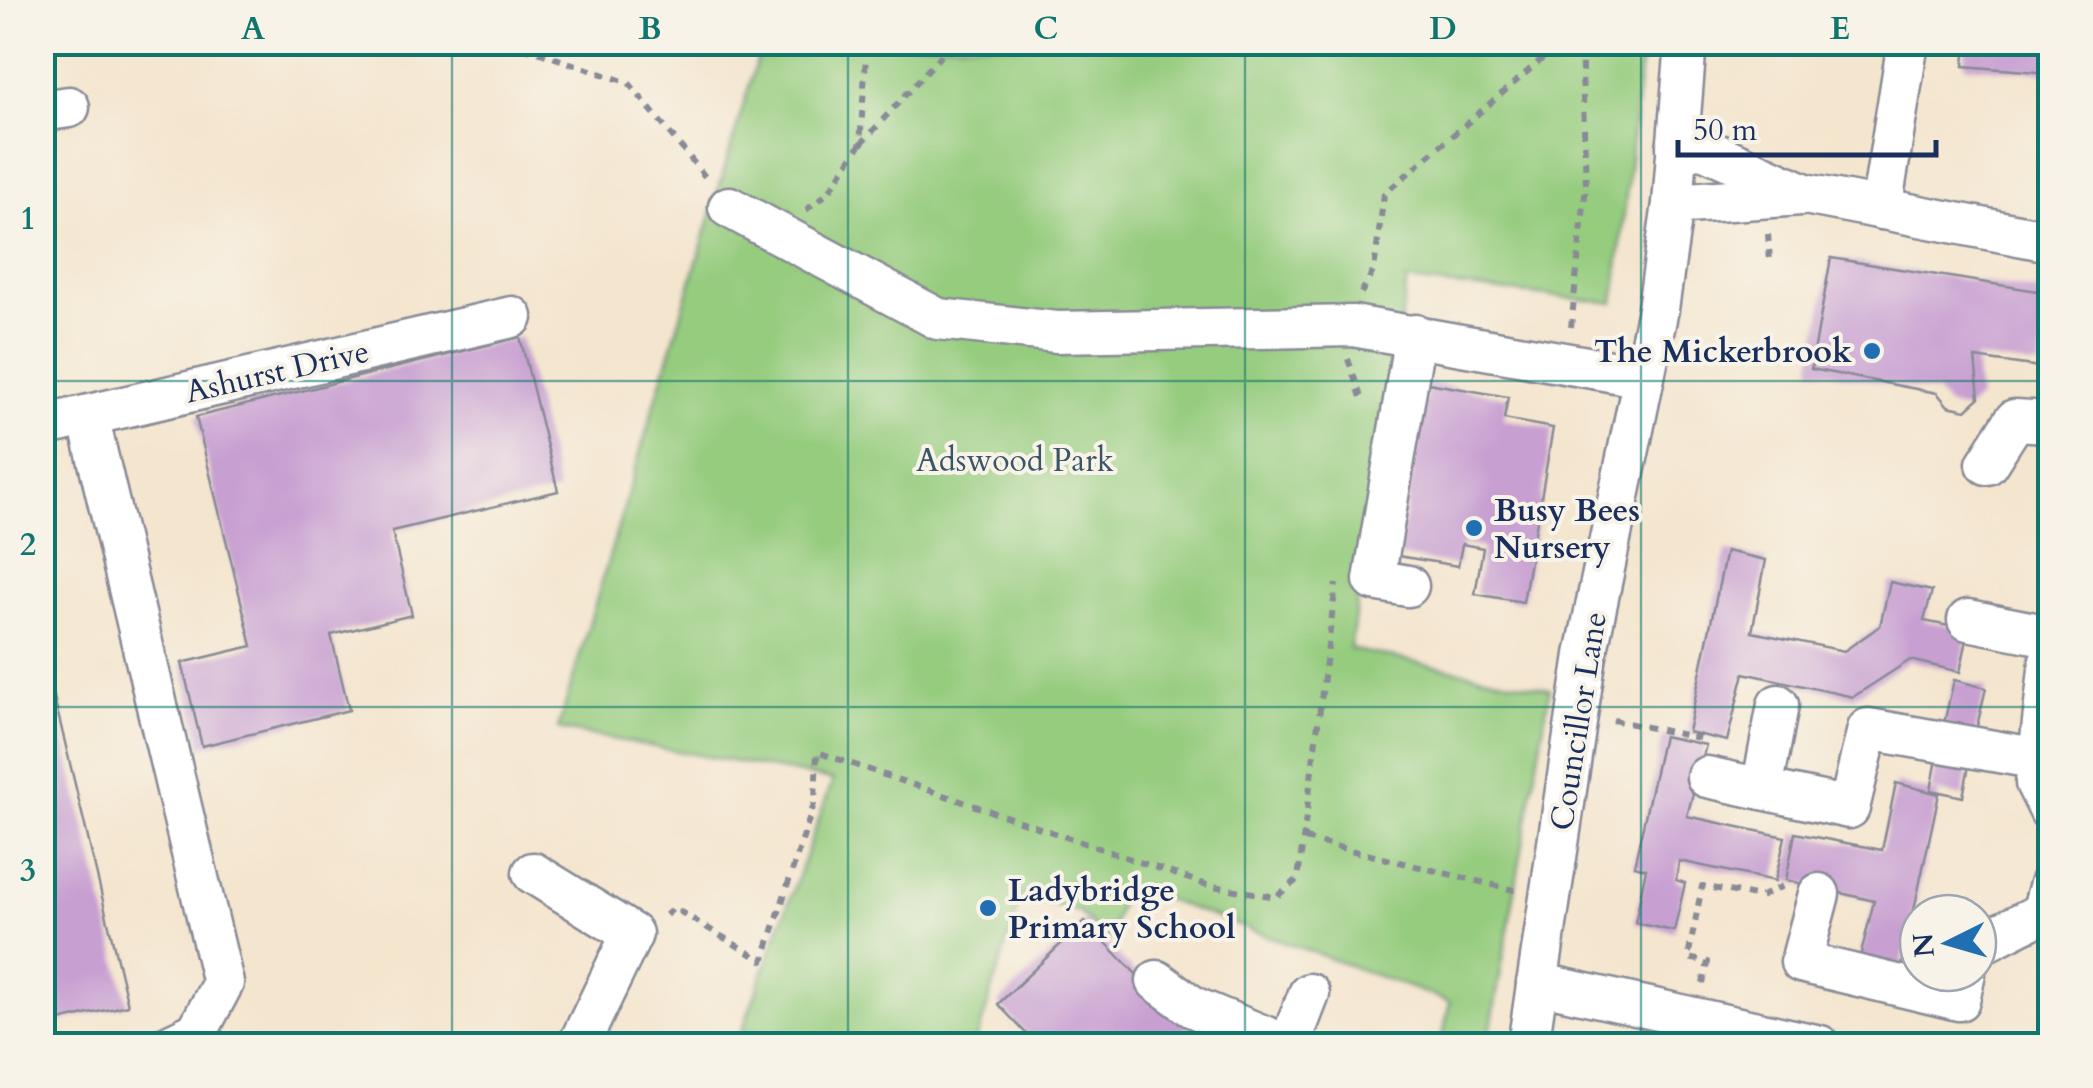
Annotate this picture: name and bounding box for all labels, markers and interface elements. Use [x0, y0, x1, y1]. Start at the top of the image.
text: A [241, 7, 265, 51]
text: B [638, 7, 662, 51]
text: C [1034, 7, 1058, 51]
text: D [1429, 7, 1457, 51]
text: E [1830, 7, 1850, 51]
scale bar [1678, 95, 1936, 157]
text: 50 m [1693, 110, 1758, 151]
text: 1 [20, 197, 36, 241]
street label: Ashurst Drive [181, 329, 373, 414]
place label: The Mickerbrook [1594, 330, 1852, 374]
marker: The Mickerbrook [1861, 340, 1883, 362]
park label: Adswood Park [916, 439, 1114, 483]
place label: Busy Bees Nursery [1494, 489, 1640, 570]
marker: Busy Bees Nursery [1463, 517, 1485, 539]
text: 2 [20, 523, 36, 567]
street label: Councillor Lane [1540, 609, 1618, 834]
text: 3 [20, 849, 36, 893]
place label: Ladybridge Primary School [1008, 869, 1235, 950]
north arrow [1898, 893, 1998, 993]
marker: Ladybridge Primary School [977, 897, 999, 919]
text: N [1904, 931, 1944, 959]

